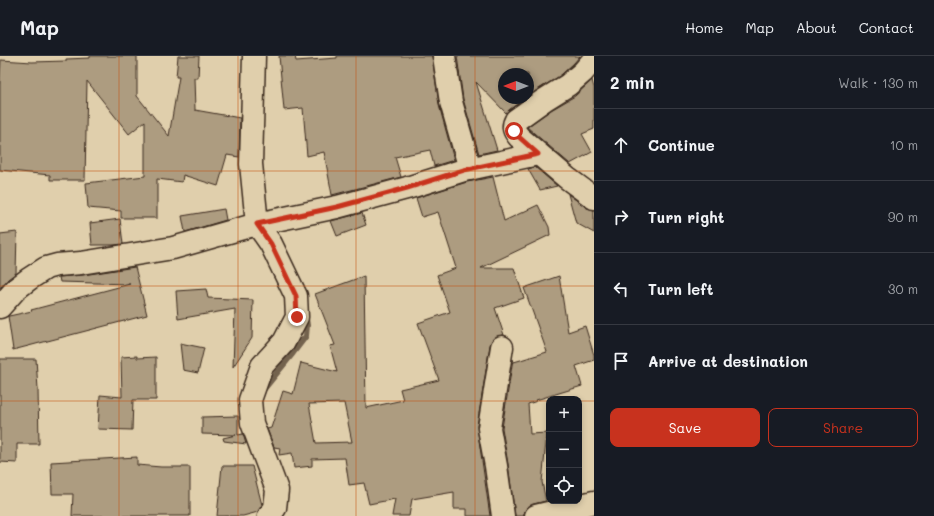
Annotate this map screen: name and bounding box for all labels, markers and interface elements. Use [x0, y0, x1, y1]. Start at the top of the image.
text: Map [20, 15, 59, 40]
text: Home [685, 18, 723, 37]
text: Map [745, 18, 774, 37]
text: About [796, 18, 837, 37]
text: Contact [859, 18, 914, 37]
north arrow [498, 68, 534, 104]
text: 2 min [610, 71, 655, 93]
text: Walk · 130 m [838, 74, 918, 91]
route start [505, 122, 523, 140]
icon: ahead [610, 134, 632, 156]
text: Continue [648, 135, 715, 155]
text: 10 m [890, 136, 918, 153]
icon: right [610, 206, 632, 228]
text: Turn right [648, 207, 725, 227]
text: 90 m [888, 208, 918, 225]
icon: left [610, 278, 632, 300]
text: Turn left [648, 279, 713, 299]
text: 30 m [888, 280, 918, 297]
route end [288, 308, 306, 326]
icon: arrive [610, 350, 632, 372]
text: Arrive at destination [648, 351, 808, 371]
map controls [546, 396, 582, 504]
button: + [546, 396, 582, 432]
button: Save [610, 408, 760, 447]
button: Share [768, 408, 918, 447]
button: − [546, 432, 582, 468]
button: locate [546, 468, 582, 504]

